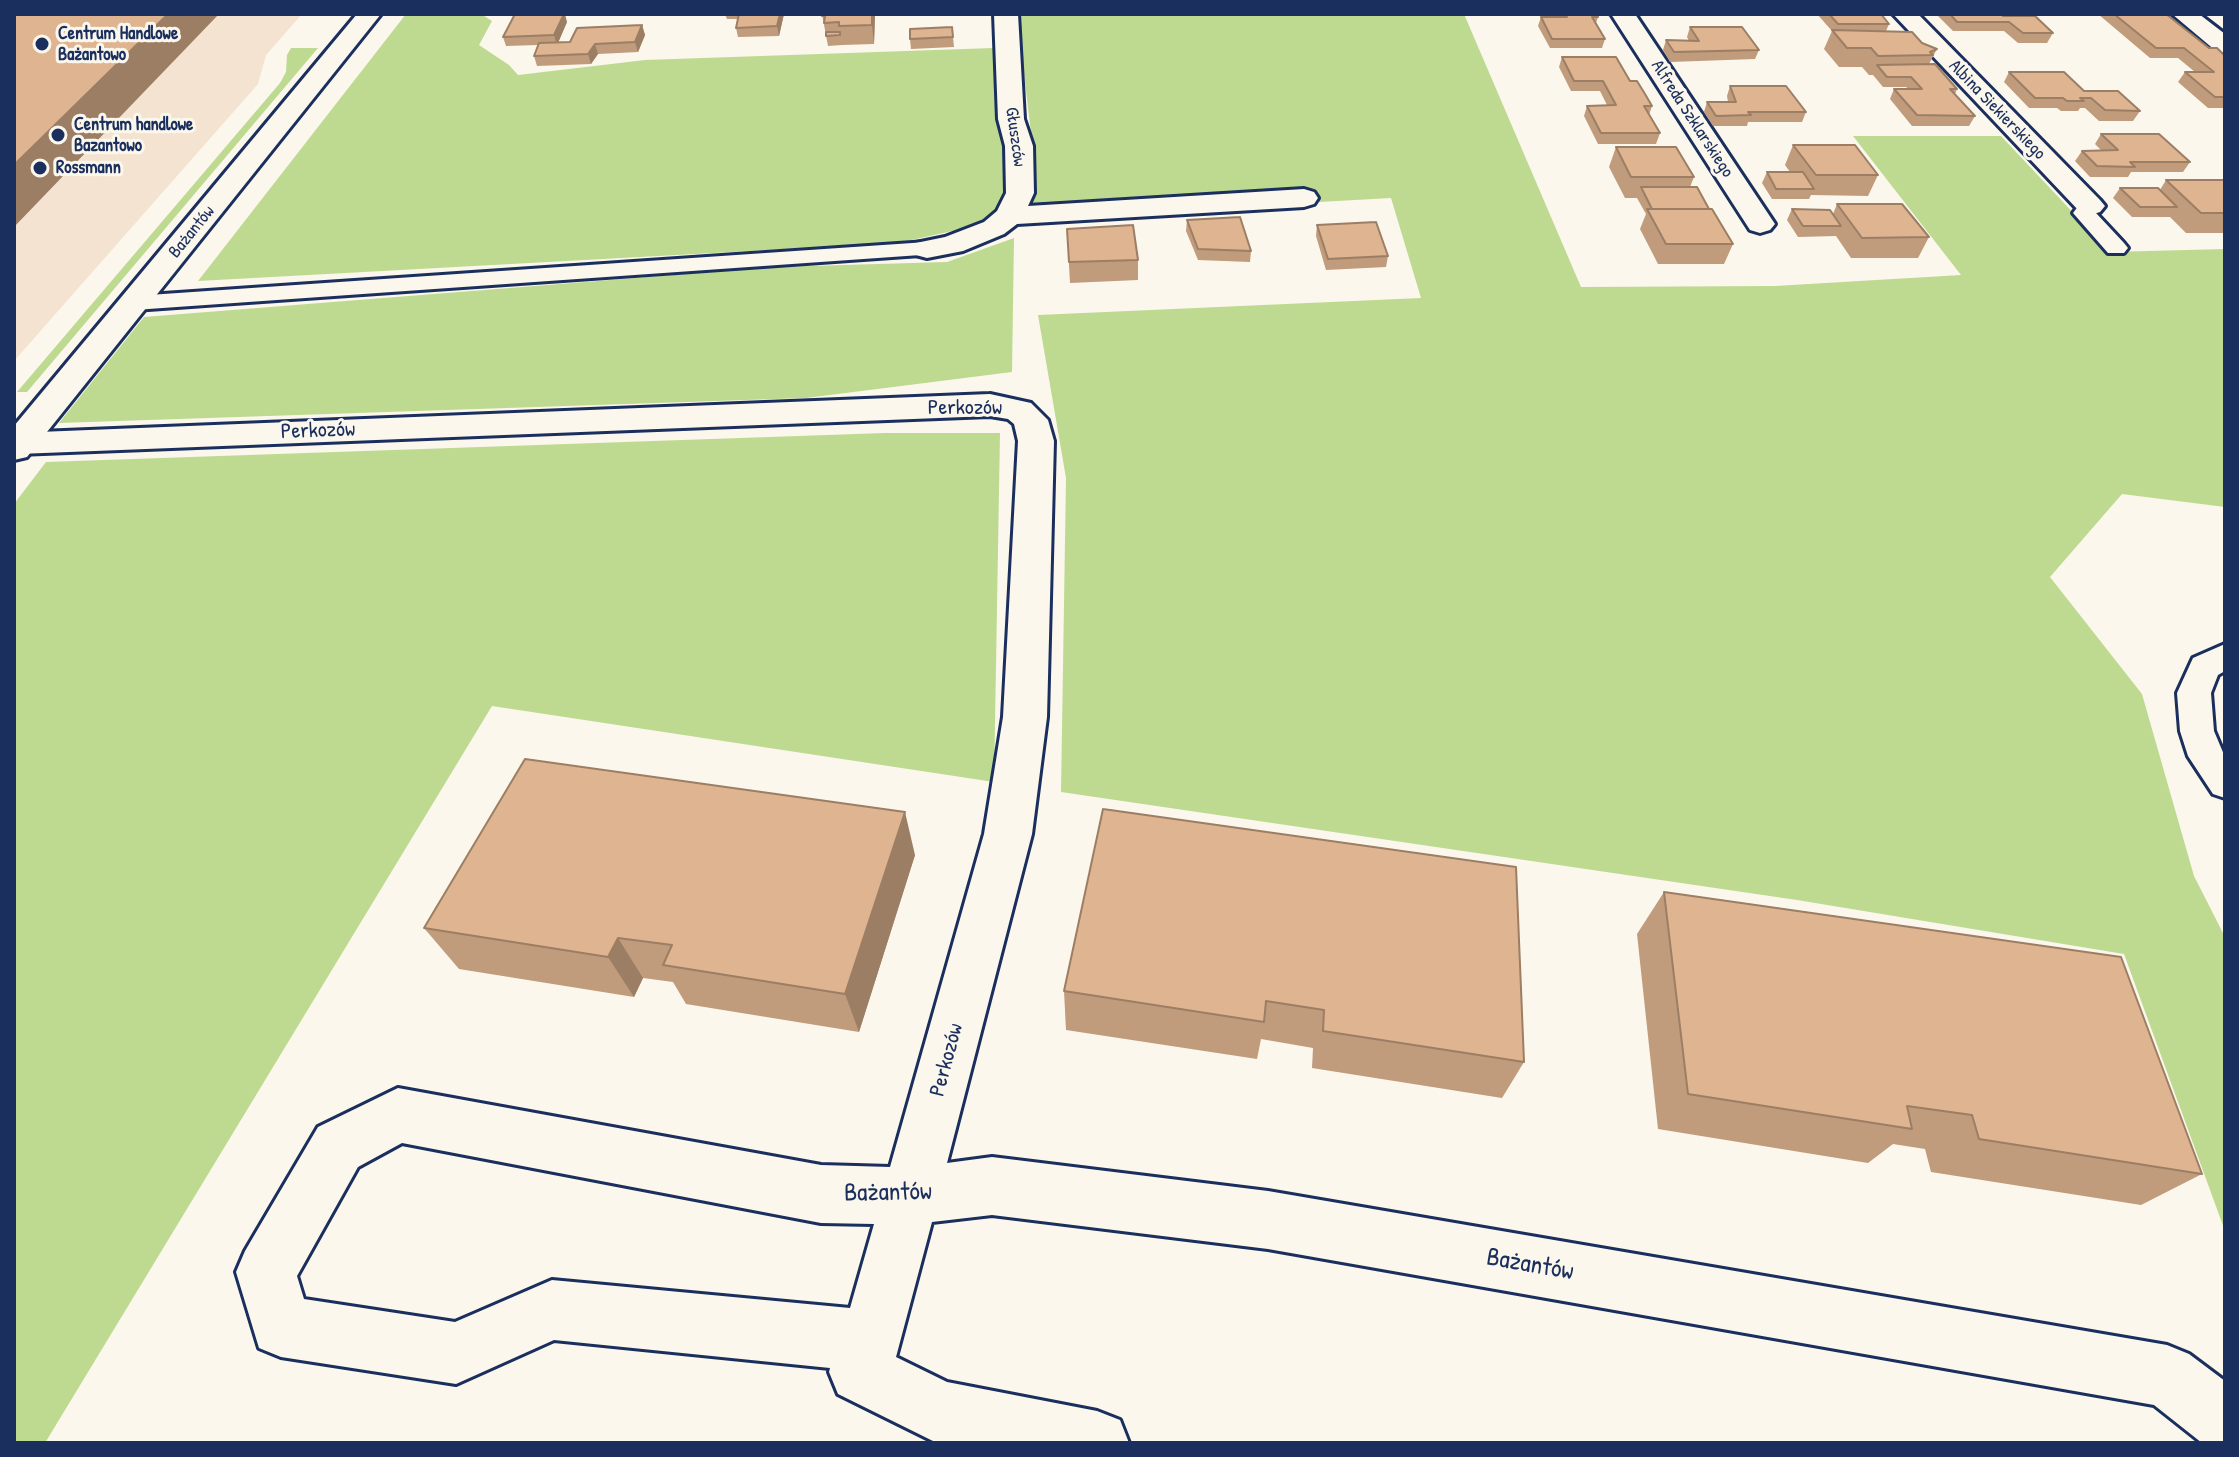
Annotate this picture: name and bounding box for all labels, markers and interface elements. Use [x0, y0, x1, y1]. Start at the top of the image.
place label: Centrum Handlowe Bażantowo [58, 23, 178, 66]
marker: Centrum Handlowe Bażantowo [33, 35, 51, 53]
street label: Alfreda Szklarskiego [1646, 56, 1738, 182]
street label: Albina Siekierskiego [1944, 56, 2050, 164]
street label: Głuszców [1000, 106, 1030, 168]
place label: Centrum handlowe Bazantowo [74, 114, 193, 156]
marker: Centrum handlowe Bazantowo [49, 126, 67, 144]
place label: Rossmann [56, 157, 121, 179]
marker: Rossmann [31, 159, 49, 177]
street label: Bażantów [164, 202, 220, 262]
street label: Perkozów [928, 395, 1002, 421]
street label: Perkozów [280, 417, 356, 445]
street label: Perkozów [925, 1021, 969, 1099]
street label: Bażantów [844, 1177, 932, 1209]
street label: Bażantów [1484, 1242, 1576, 1288]

